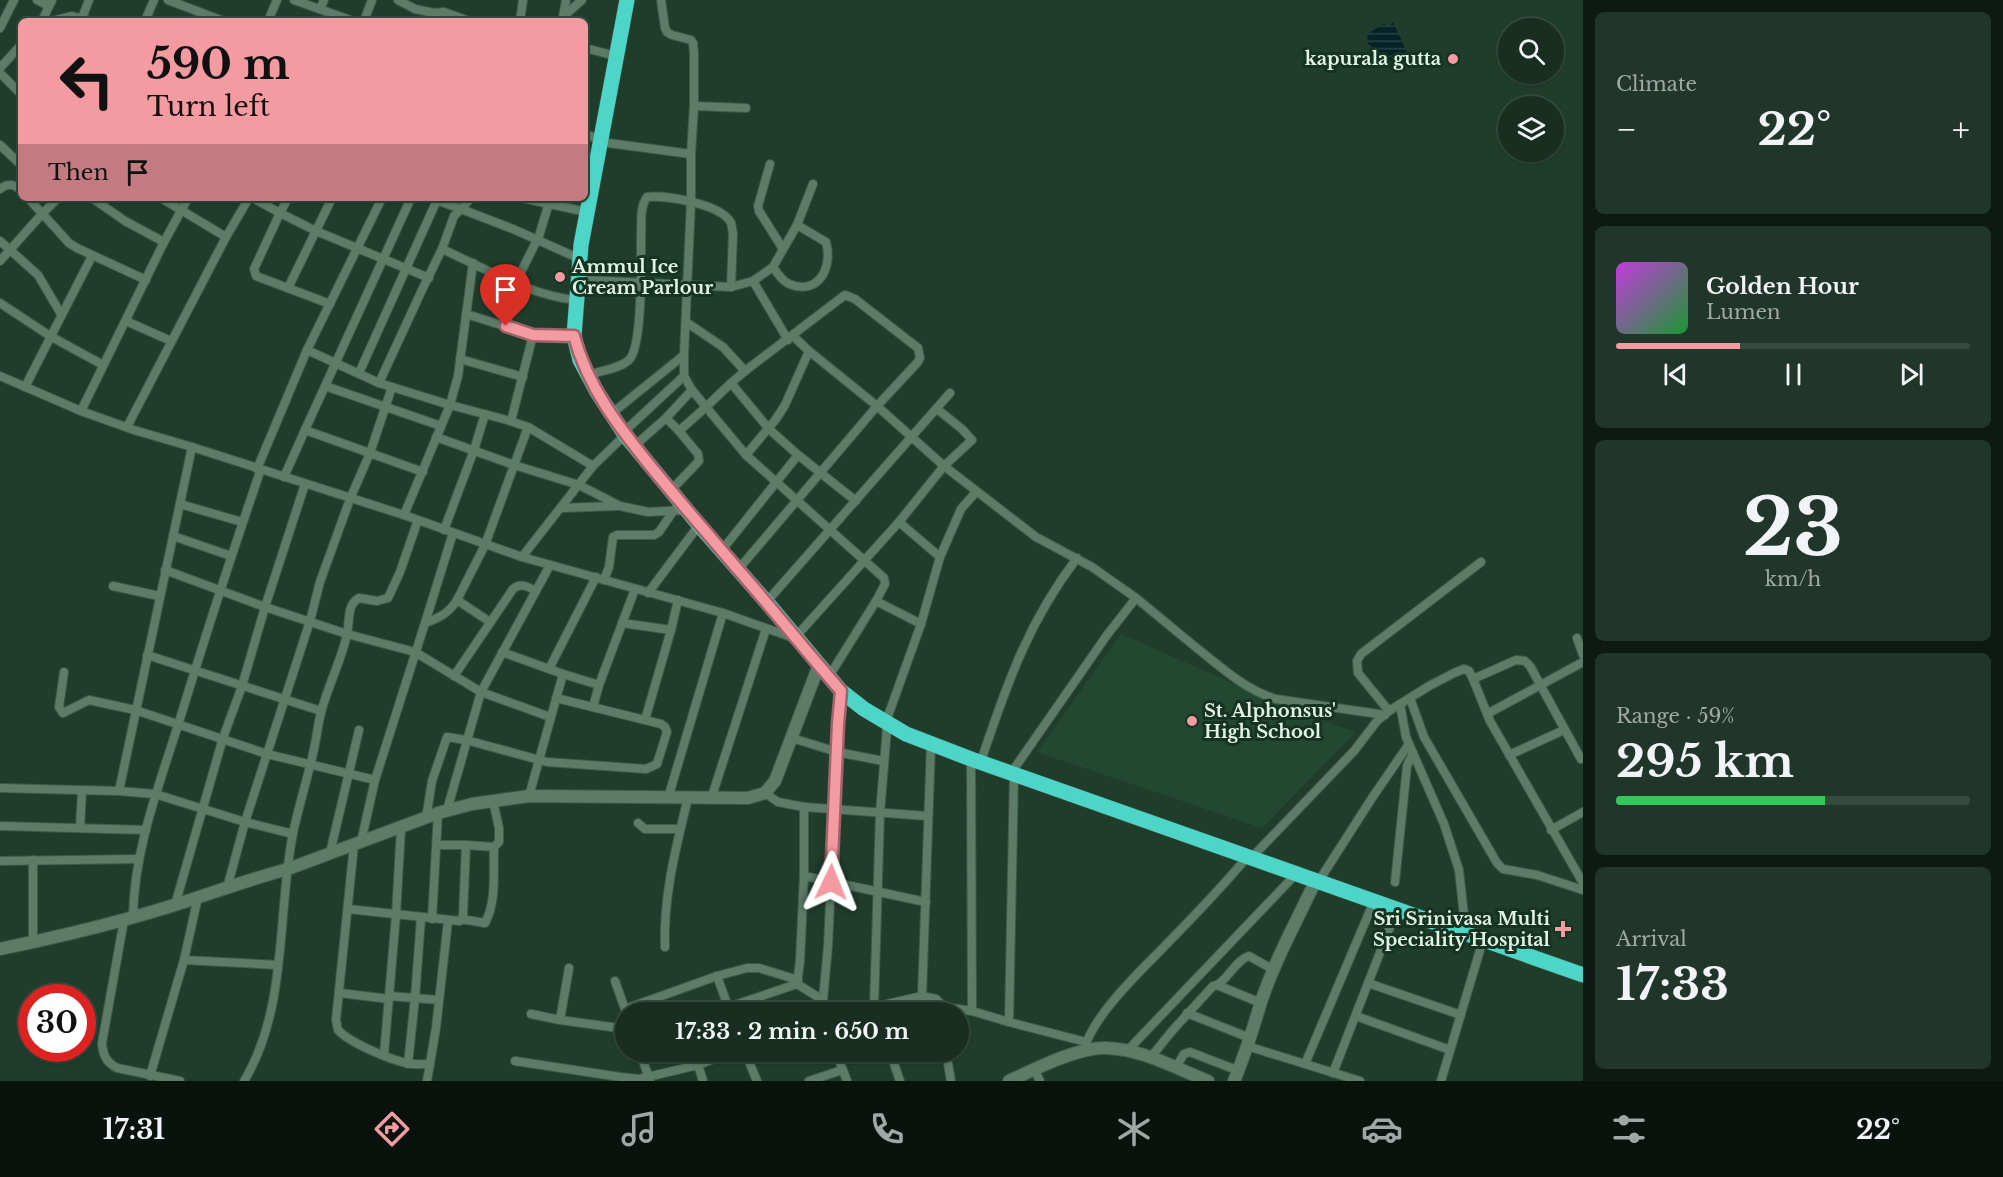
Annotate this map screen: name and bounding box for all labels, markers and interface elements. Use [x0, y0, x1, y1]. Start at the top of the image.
map controls [1498, 18, 1564, 162]
button: search [1498, 18, 1564, 84]
text: 590 m [147, 38, 290, 90]
icon: left [48, 42, 126, 120]
place label: kapurala gutta [1305, 48, 1442, 70]
marker: kapurala gutta [1446, 52, 1460, 66]
text: Climate [1616, 72, 1697, 96]
text: Turn left [147, 90, 270, 123]
button: layers [1498, 96, 1564, 162]
text: 22° [1758, 101, 1831, 157]
text: − [1616, 109, 1637, 150]
text: + [1952, 109, 1970, 150]
icon: arrive [121, 156, 154, 189]
text: Then [48, 159, 109, 186]
place label: Ammul Ice Cream Parlour [571, 256, 713, 299]
pin [480, 264, 531, 326]
marker: Ammul Ice Cream Parlour [553, 270, 567, 284]
icon: arrive [489, 273, 522, 306]
text: Golden Hour [1706, 273, 1859, 300]
text: Lumen [1706, 300, 1781, 324]
icon: previous [1659, 358, 1692, 391]
icon: pause [1777, 358, 1810, 391]
icon: next [1895, 358, 1928, 391]
text: 23 [1743, 479, 1843, 576]
text: km/h [1765, 567, 1821, 591]
place label: St. Alphonsus' High School [1204, 700, 1336, 743]
text: Range · 59% [1616, 704, 1735, 728]
marker: St. Alphonsus' High School [1185, 714, 1199, 728]
text: 295 km [1616, 733, 1794, 789]
position arrow [799, 850, 863, 914]
place label: Sri Srinivasa Multi Speciality Hospital [1373, 908, 1551, 951]
marker: Sri Srinivasa Multi Speciality Hospital [1554, 920, 1572, 938]
text: Arrival [1616, 927, 1687, 951]
text: 17:33 [1616, 956, 1729, 1012]
speed limit sign: 30 [18, 984, 96, 1062]
text: 17:33 · 2 min · 650 m [675, 1018, 909, 1045]
icon: directions [371, 1108, 413, 1150]
icon: music [618, 1108, 660, 1150]
icon: phone [866, 1108, 908, 1150]
icon: climate [1113, 1108, 1155, 1150]
icon: car [1361, 1108, 1403, 1150]
icon: filters [1608, 1108, 1650, 1150]
text: 17:31 [103, 1113, 165, 1146]
text: 22° [1856, 1113, 1900, 1146]

